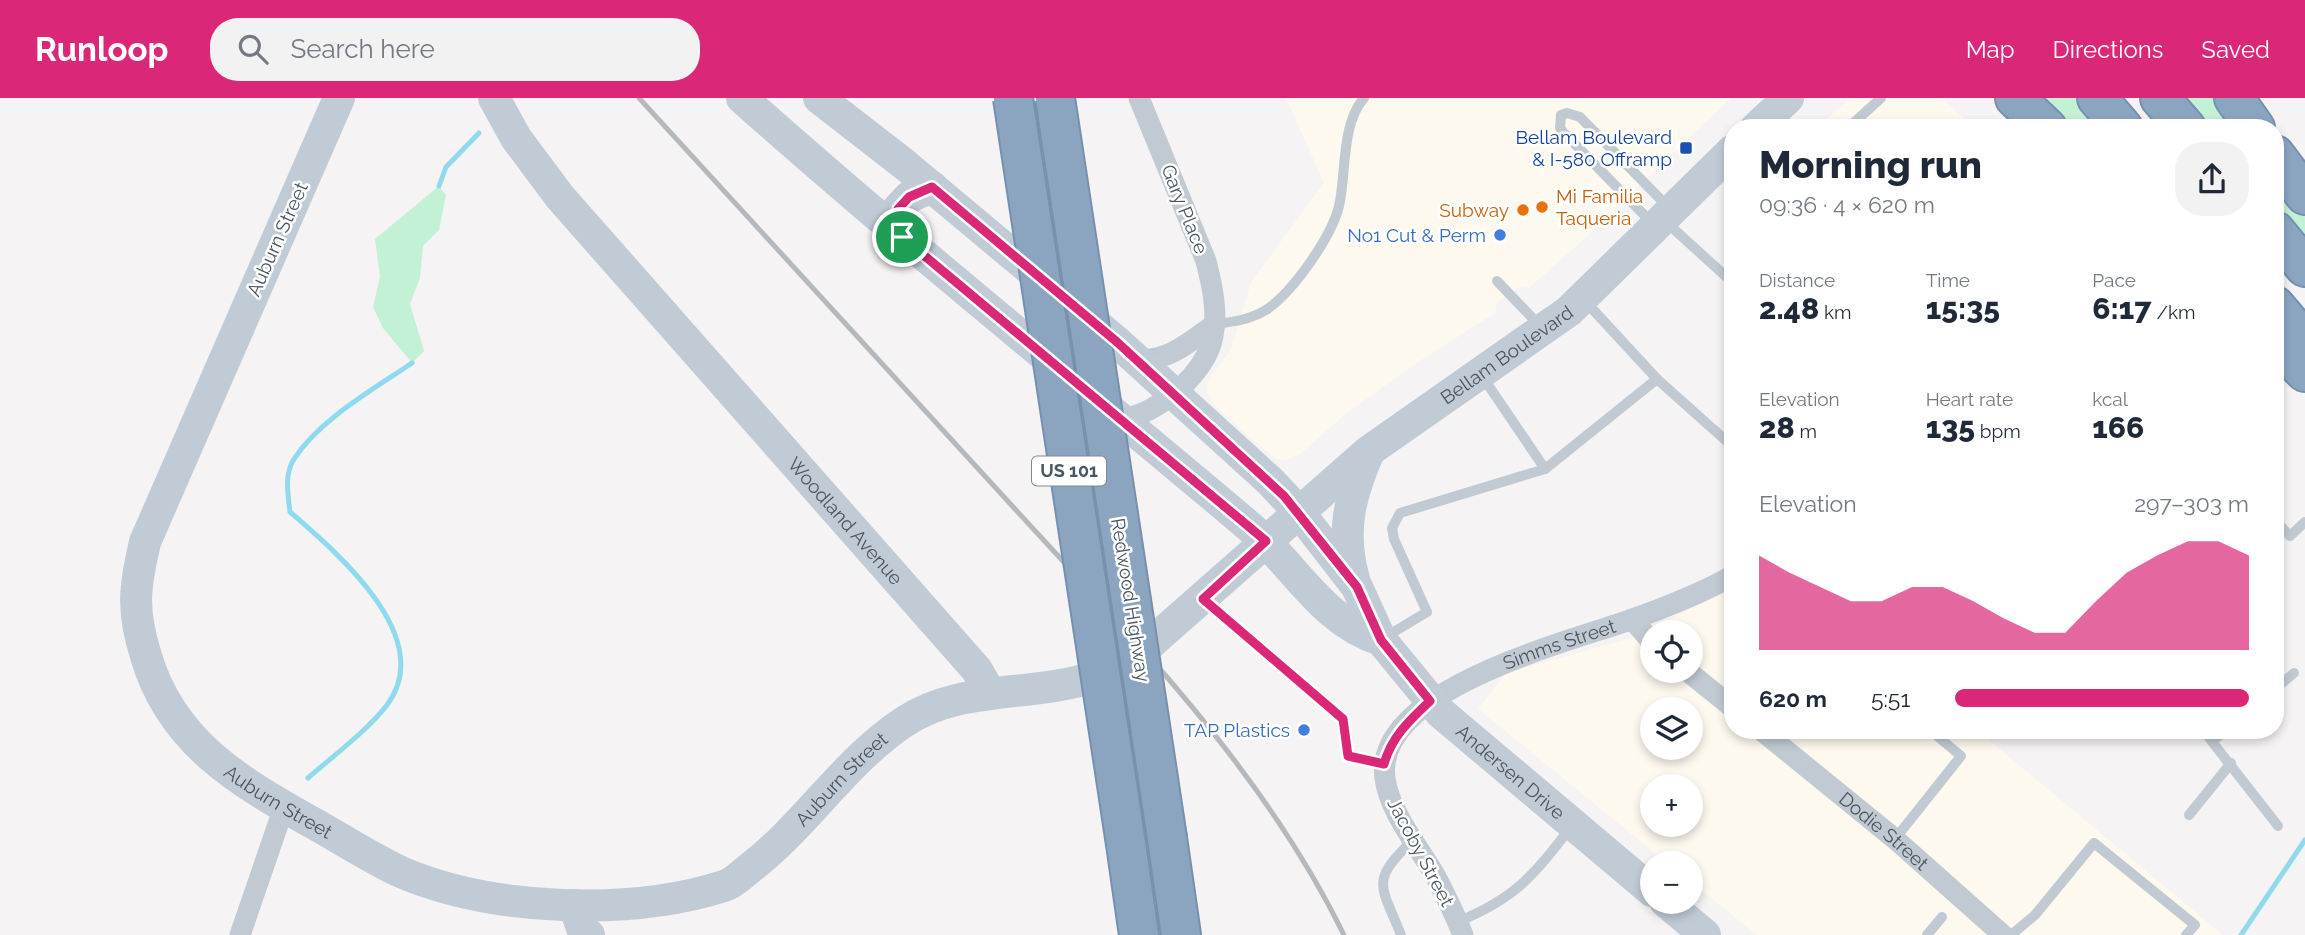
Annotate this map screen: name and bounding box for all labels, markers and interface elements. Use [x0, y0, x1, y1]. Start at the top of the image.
search box [210, 18, 700, 81]
text: Runloop [35, 30, 168, 69]
icon: search [234, 30, 272, 68]
text: Search here [290, 34, 435, 64]
text: Map [1966, 35, 2015, 64]
text: Directions [2053, 35, 2163, 64]
text: Saved [2201, 35, 2270, 64]
place label: Bellam Boulevard & I-580 Offramp [1515, 126, 1672, 170]
marker: Bellam Boulevard & I-580 Offramp [1678, 140, 1694, 156]
text: Morning run [1759, 142, 1982, 187]
button: share [2175, 142, 2249, 216]
street label: Gary Place [1157, 161, 1213, 257]
street label: Auburn Street [242, 178, 312, 299]
place label: Mi Familia Taqueria [1556, 185, 1643, 229]
text: 09:36 · 4 × 620 m [1759, 191, 1935, 218]
place label: Subway [1439, 199, 1509, 221]
marker: Mi Familia Taqueria [1534, 199, 1550, 215]
marker: Subway [1515, 202, 1531, 218]
pin [872, 207, 932, 267]
icon: arrive [883, 218, 921, 256]
place label: No1 Cut & Perm [1347, 224, 1486, 246]
marker: No1 Cut & Perm [1492, 227, 1508, 243]
text: Distance [1759, 269, 1835, 291]
text: Time [1926, 269, 1970, 291]
text: Pace [2092, 269, 2136, 291]
text: 2.48 [1759, 291, 1819, 326]
text: 15:35 [1926, 291, 2000, 326]
text: 6:17 [2092, 291, 2152, 326]
street label: Bellam Boulevard [1436, 301, 1577, 409]
text: km [1819, 301, 1852, 323]
text: /km [2152, 301, 2195, 323]
text: Elevation [1759, 388, 1840, 410]
text: Heart rate [1926, 388, 2013, 410]
text: kcal [2092, 388, 2128, 410]
text: 28 [1759, 410, 1795, 445]
text: 135 [1926, 410, 1975, 445]
text: 166 [2092, 410, 2144, 445]
text: m [1795, 420, 1817, 442]
text: bpm [1975, 420, 2021, 442]
street label: Woodland Avenue [784, 453, 907, 589]
road number: US 101 [1032, 456, 1106, 486]
text: Elevation [1759, 490, 1857, 517]
text: 297–303 m [2134, 490, 2249, 517]
street label: Redwood Highway [1107, 516, 1155, 684]
street label: Simms Street [1500, 614, 1619, 674]
map controls [1640, 620, 1703, 914]
button: locate [1640, 620, 1703, 683]
text: 620 m [1759, 685, 1827, 712]
text: 5:51 [1871, 685, 1910, 712]
button: layers [1640, 697, 1703, 760]
place label: TAP Plastics [1184, 719, 1290, 741]
street label: Andersen Drive [1452, 720, 1569, 824]
marker: TAP Plastics [1296, 722, 1312, 738]
street label: Auburn Street [791, 727, 892, 830]
street label: Auburn Street [220, 760, 337, 843]
button: + [1640, 774, 1703, 837]
street label: Dodie Street [1835, 787, 1933, 875]
street label: Jacoby Street [1383, 794, 1459, 911]
button: − [1640, 851, 1703, 914]

